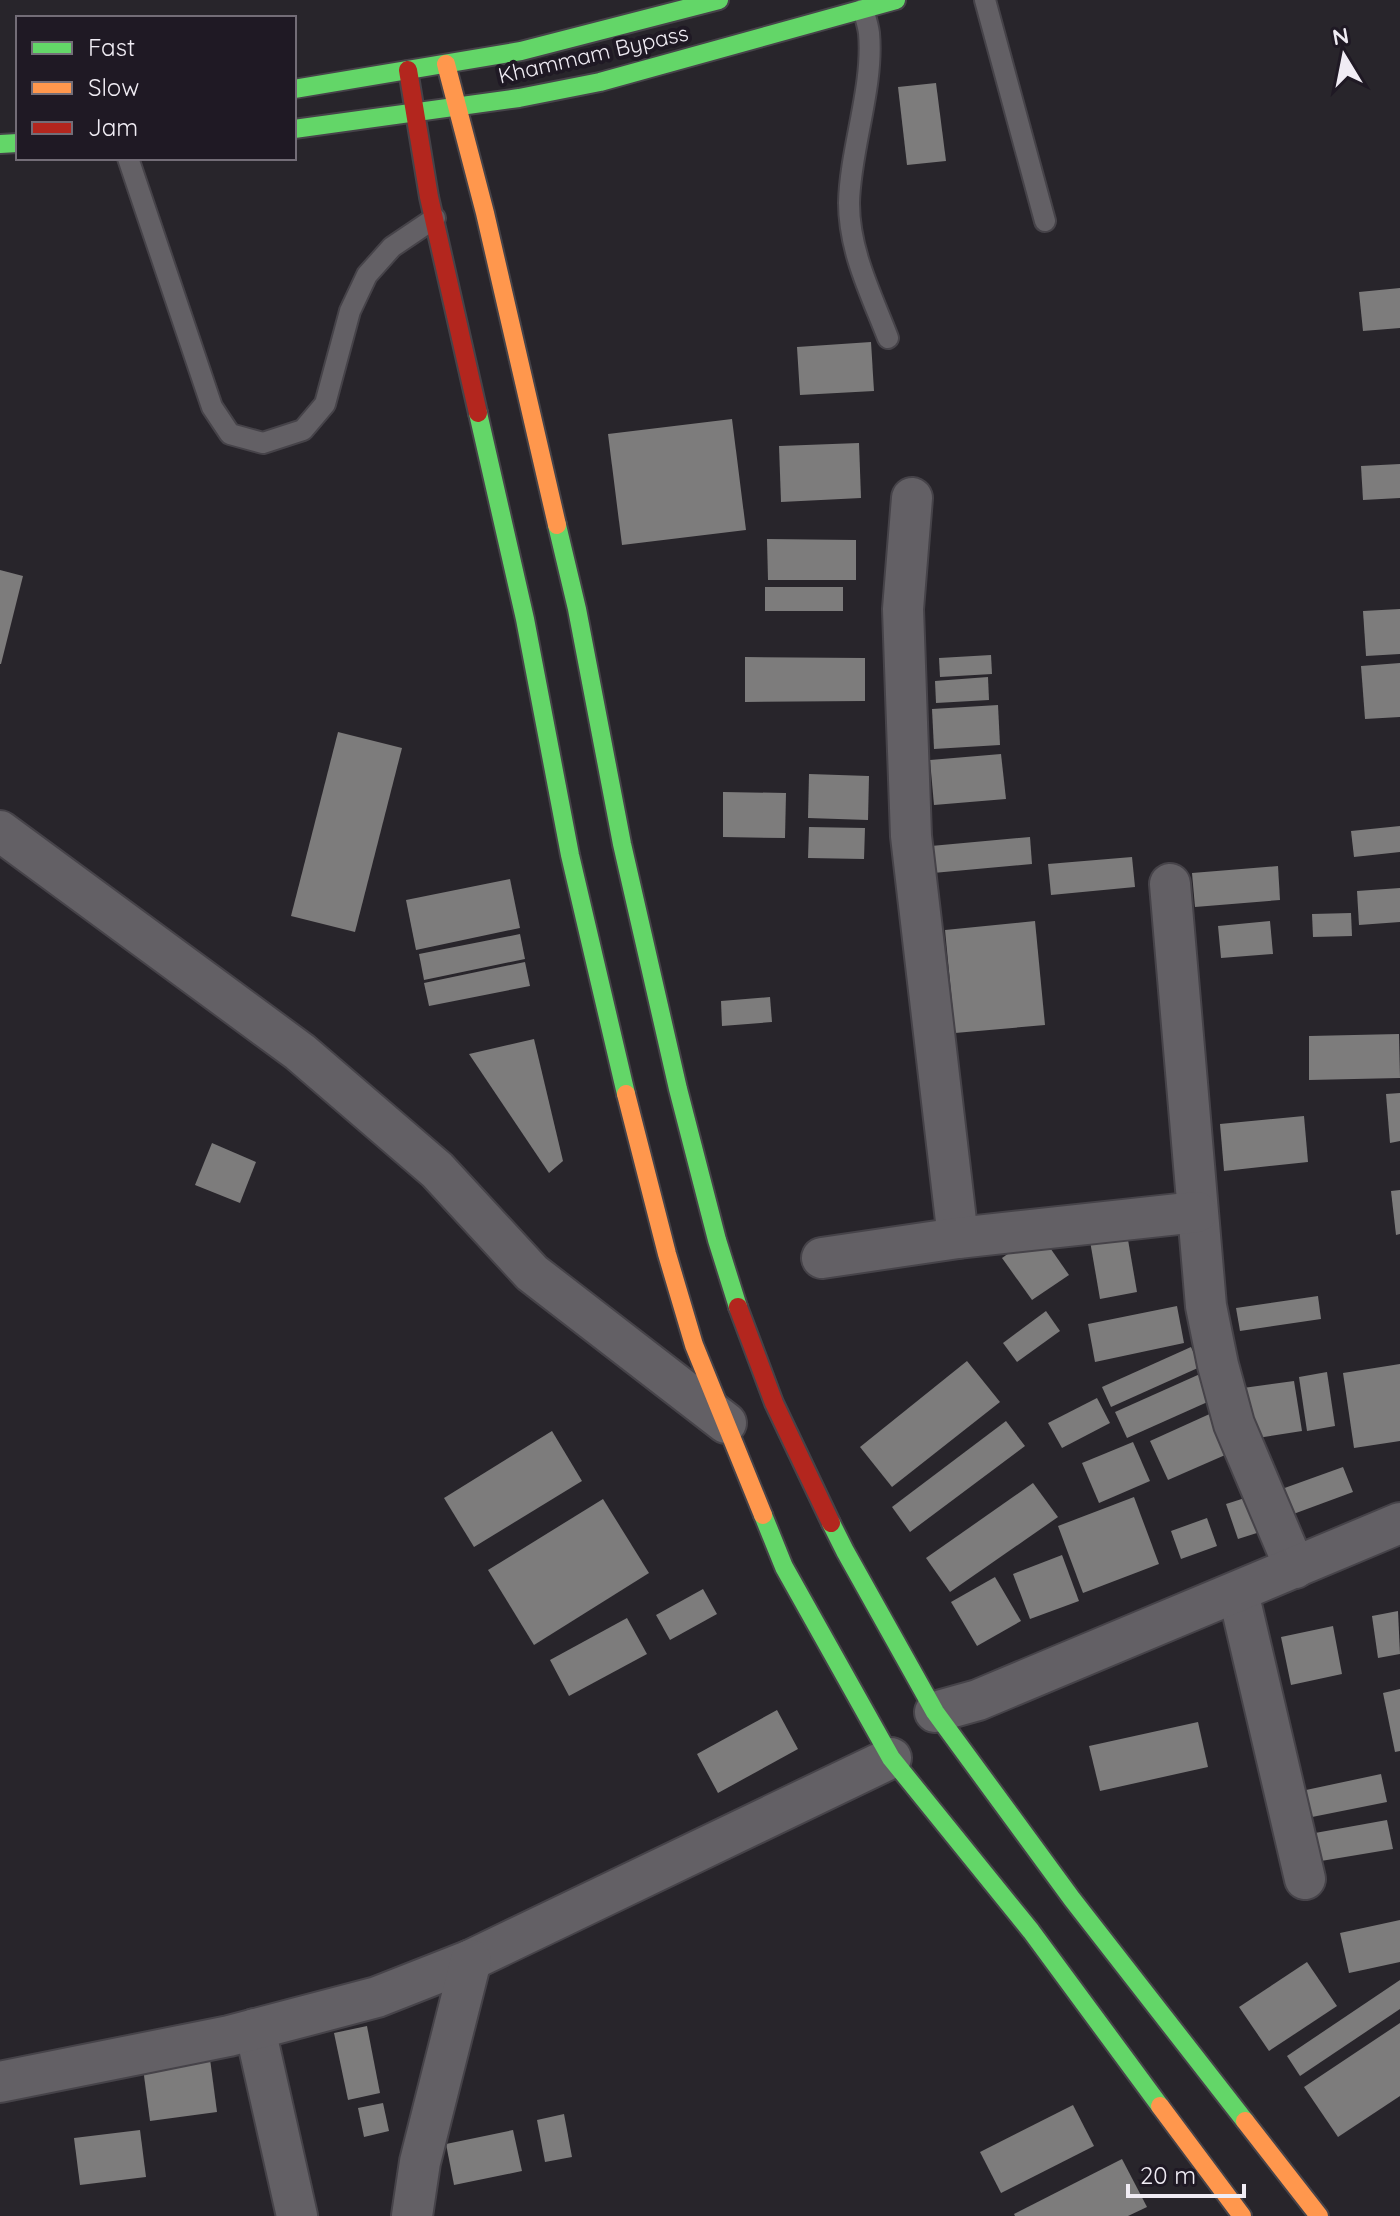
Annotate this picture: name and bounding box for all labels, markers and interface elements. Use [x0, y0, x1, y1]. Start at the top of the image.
legend [16, 16, 296, 160]
north arrow [1304, 16, 1384, 96]
street label: Khammam Bypass [495, 19, 691, 89]
text: N [1330, 21, 1351, 51]
text: Fast [88, 32, 135, 62]
text: Slow [88, 72, 139, 102]
text: Jam [88, 112, 138, 142]
scale bar [1128, 2148, 1244, 2198]
text: 20 m [1140, 2160, 1196, 2190]

